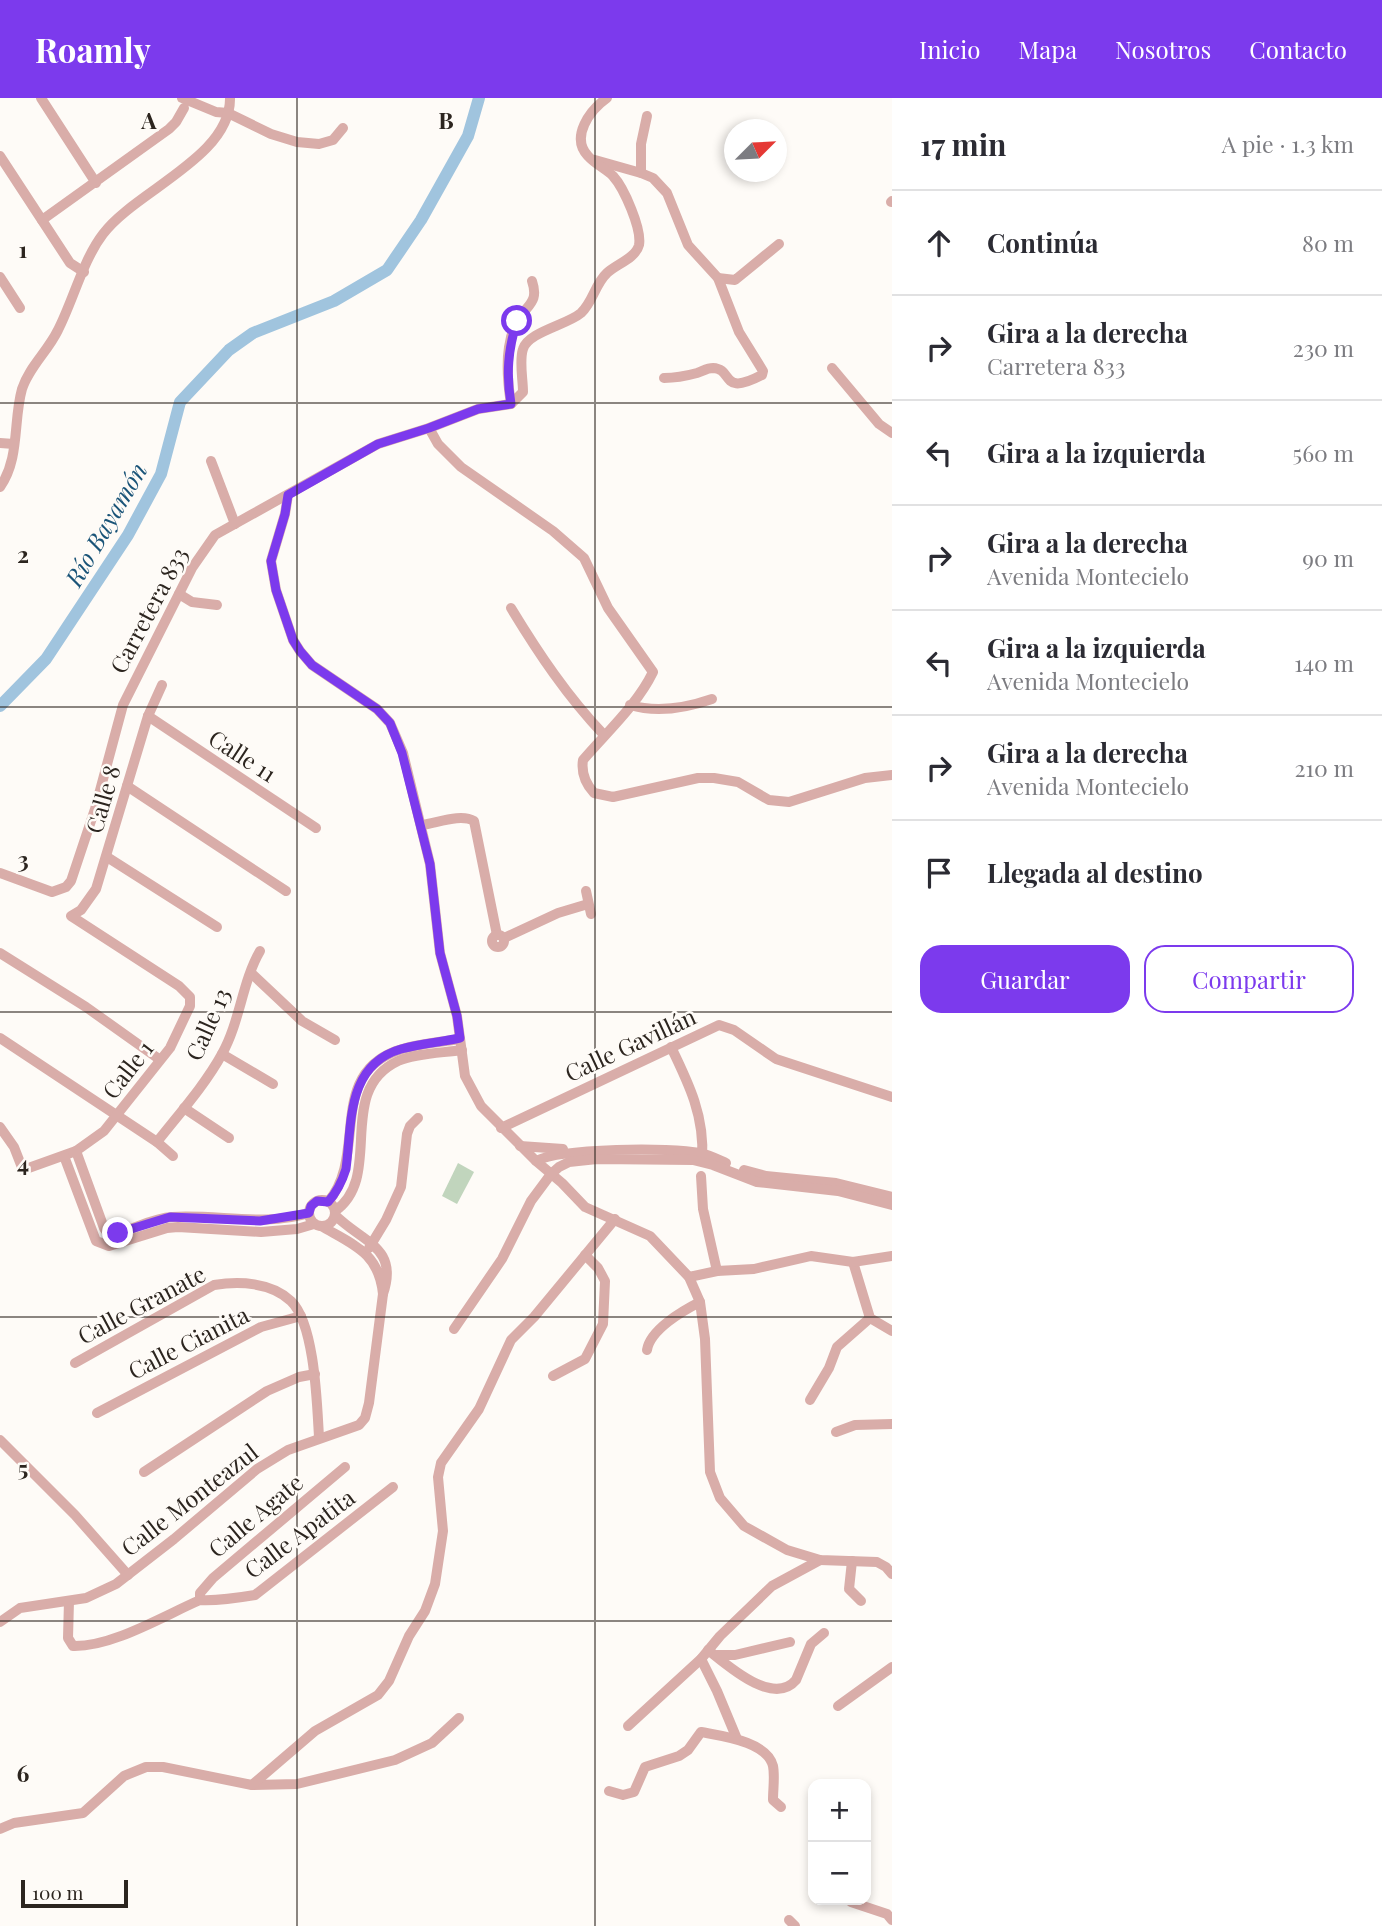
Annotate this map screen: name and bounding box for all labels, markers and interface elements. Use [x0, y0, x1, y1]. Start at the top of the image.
text: Roamly [35, 27, 151, 71]
text: Inicio [919, 33, 980, 65]
text: Mapa [1018, 33, 1077, 65]
text: Nosotros [1115, 33, 1211, 65]
text: Contacto [1249, 33, 1347, 65]
text: A [140, 104, 157, 135]
text: B [438, 104, 454, 135]
north arrow [724, 119, 787, 182]
text: 17 min [920, 124, 1007, 164]
text: A pie · 1.3 km [1222, 128, 1354, 159]
icon: ahead [920, 224, 958, 262]
text: Continúa [987, 225, 1099, 260]
text: 80 m [1302, 227, 1354, 258]
text: 1 [19, 233, 28, 264]
route start [501, 305, 532, 336]
text: Gira a la derecha [987, 315, 1188, 350]
icon: right [920, 329, 958, 367]
text: 230 m [1293, 332, 1354, 363]
text: Carretera 833 [987, 350, 1125, 381]
icon: left [920, 434, 958, 472]
text: Gira a la izquierda [987, 435, 1206, 470]
text: 560 m [1293, 437, 1354, 468]
water label: Río Bayamón [56, 456, 153, 593]
text: Gira a la derecha [987, 525, 1188, 560]
text: 2 [17, 538, 29, 569]
icon: right [920, 539, 958, 577]
street label: Carretera 833 [102, 542, 194, 678]
text: 90 m [1302, 542, 1354, 573]
text: Avenida Montecielo [987, 560, 1189, 591]
text: Gira a la izquierda [987, 630, 1206, 665]
icon: left [920, 644, 958, 682]
text: 140 m [1294, 647, 1354, 678]
text: Avenida Montecielo [987, 665, 1189, 696]
street label: Calle 11 [203, 722, 283, 789]
text: Gira a la derecha [987, 735, 1188, 770]
icon: right [920, 749, 958, 787]
text: 210 m [1295, 752, 1354, 783]
street label: Calle 8 [78, 761, 126, 837]
text: Avenida Montecielo [987, 770, 1189, 801]
text: 3 [17, 843, 29, 874]
icon: arrive [920, 854, 958, 892]
text: Llegada al destino [987, 855, 1203, 890]
button: Guardar [920, 945, 1130, 1013]
button: Compartir [1144, 945, 1354, 1013]
street label: Calle 13 [177, 983, 237, 1065]
street label: Calle Gavillán [559, 1000, 701, 1088]
street label: Calle 1 [94, 1033, 160, 1105]
text: 4 [17, 1147, 29, 1178]
route end [102, 1217, 133, 1248]
street label: Calle Granate [72, 1257, 210, 1351]
street label: Calle Cianita [122, 1298, 254, 1386]
street label: Calle Monteazul [114, 1436, 264, 1562]
text: 5 [18, 1452, 28, 1483]
street label: Calle Agate [201, 1466, 309, 1564]
street label: Calle Apatita [238, 1481, 361, 1585]
text: 6 [17, 1757, 30, 1788]
map controls [808, 1779, 871, 1905]
button: + [808, 1779, 871, 1842]
button: − [808, 1842, 871, 1905]
scale bar [21, 1877, 128, 1909]
text: 100 m [32, 1879, 83, 1905]

